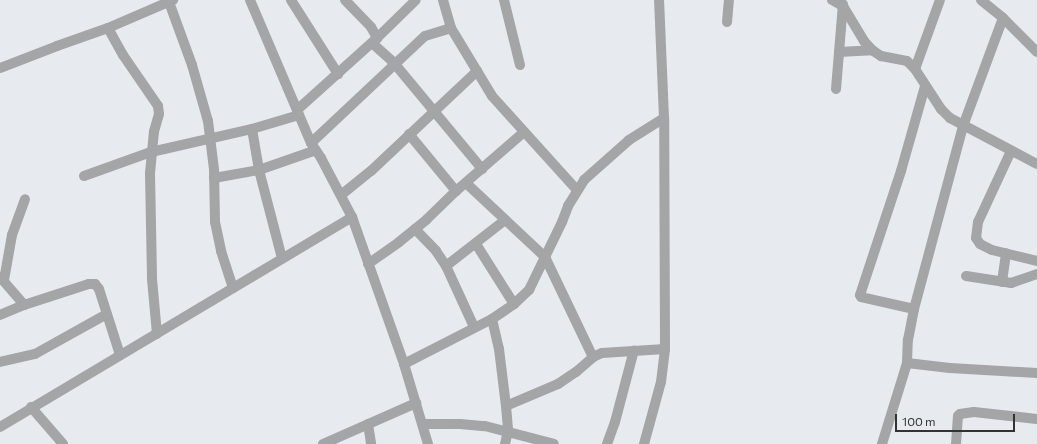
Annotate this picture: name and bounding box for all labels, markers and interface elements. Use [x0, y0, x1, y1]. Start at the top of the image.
scale bar [897, 406, 1017, 432]
text: 100 m [902, 414, 936, 428]

